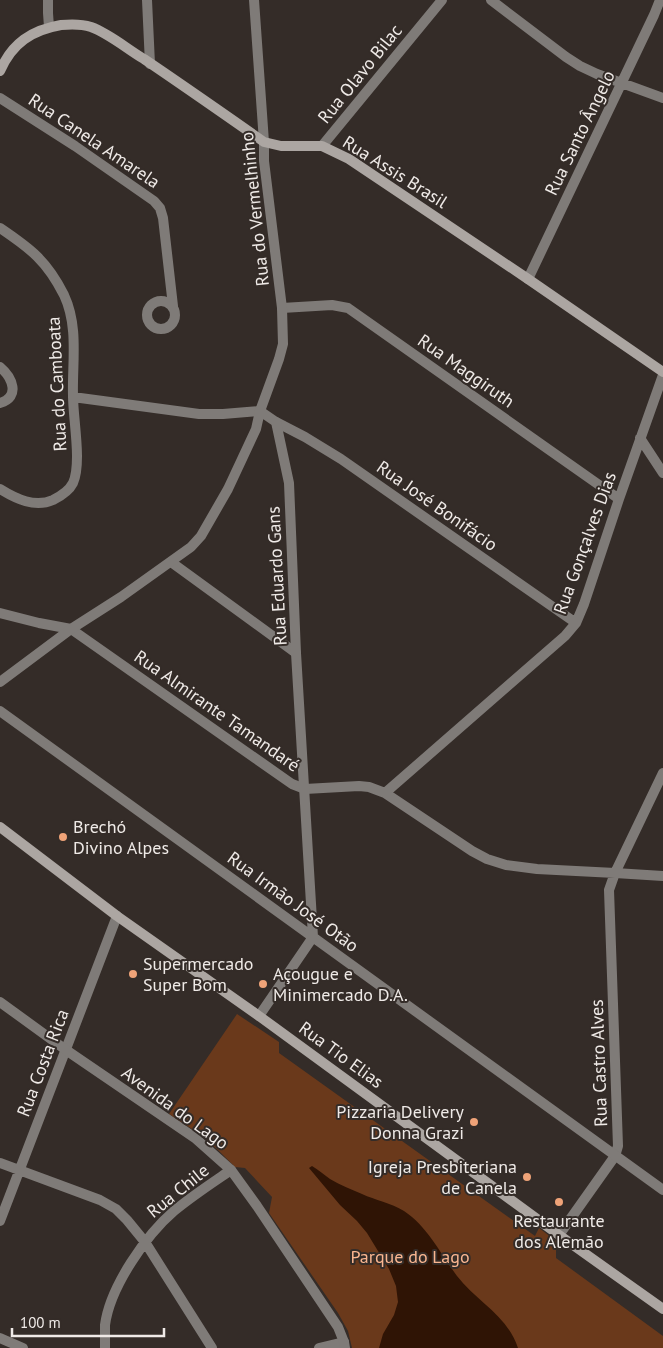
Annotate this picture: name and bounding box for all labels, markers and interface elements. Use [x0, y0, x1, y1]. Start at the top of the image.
street label: Rua Olavo Bilac [313, 19, 407, 128]
street label: Rua Santo Ângelo [539, 67, 620, 199]
street label: Rua Canela Amarela [24, 88, 164, 193]
street label: Rua Assis Brasil [338, 130, 453, 213]
street label: Rua do Vermelhinho [235, 131, 274, 287]
street label: Rua do Camboata [41, 316, 72, 452]
street label: Rua Maggiruth [413, 329, 519, 412]
street label: Rua José Bonifácio [372, 455, 502, 556]
street label: Rua Gonçalves Dias [548, 468, 621, 617]
street label: Rua Eduardo Gans [261, 506, 292, 646]
street label: Rua Almirante Tamandaré [130, 645, 305, 777]
place label: Brechó Divino Alpes [73, 815, 169, 859]
marker: Brechó Divino Alpes [57, 831, 69, 843]
street label: Rua Irmão José Otão [223, 846, 363, 957]
place label: Supermercado Super Bom [143, 952, 254, 996]
place label: Açougue e Minimercado D.A. [273, 962, 408, 1006]
marker: Supermercado Super Bom [127, 968, 139, 980]
marker: Açougue e Minimercado D.A. [257, 978, 269, 990]
street label: Rua Castro Alves [585, 999, 612, 1127]
street label: Rua Costa Rica [12, 1006, 74, 1120]
street label: Rua Tio Elias [295, 1016, 388, 1093]
street label: Avenida do Lago [117, 1061, 233, 1154]
place label: Pizzaria Delivery Donna Grazi [336, 1100, 465, 1144]
marker: Pizzaria Delivery Donna Grazi [468, 1116, 480, 1128]
place label: Igreja Presbiteriana de Canela [368, 1155, 517, 1199]
street label: Rua Chile [142, 1159, 213, 1223]
marker: Igreja Presbiteriana de Canela [521, 1171, 533, 1183]
marker: Restaurante dos Alemão [553, 1196, 565, 1208]
place label: Restaurante dos Alemão [513, 1209, 605, 1253]
park label: Parque do Lago [350, 1245, 470, 1268]
scale bar [12, 1306, 165, 1338]
text: 100 m [20, 1313, 61, 1332]

